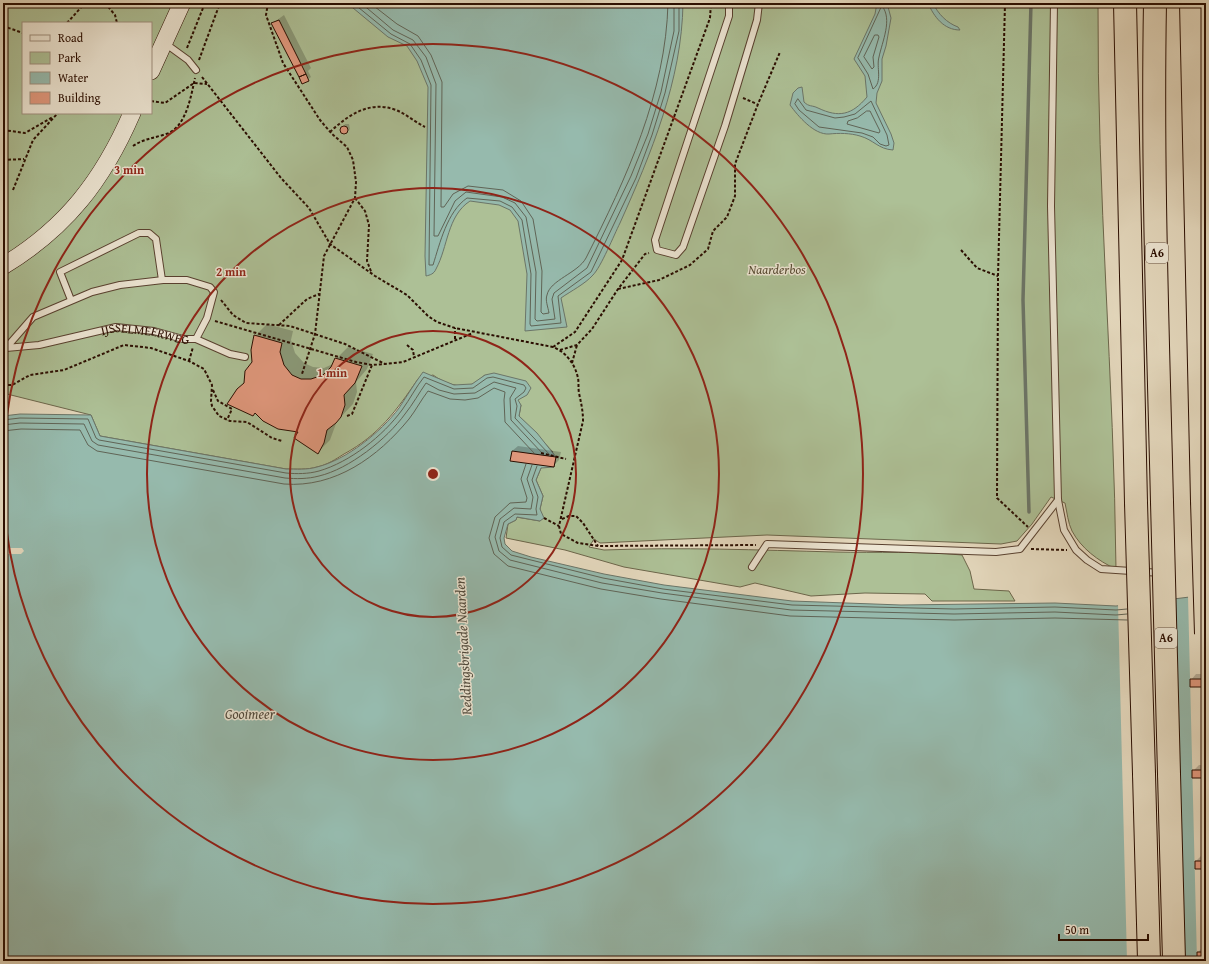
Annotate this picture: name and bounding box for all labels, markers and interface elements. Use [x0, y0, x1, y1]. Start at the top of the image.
legend [22, 22, 152, 114]
text: Road [58, 29, 84, 46]
text: Park [58, 49, 82, 66]
text: Water [58, 69, 88, 86]
text: Building [58, 89, 101, 106]
text: 3 min [114, 161, 144, 178]
road number: A6 [1146, 243, 1168, 263]
park label: Naarderbos [748, 260, 806, 279]
text: 2 min [216, 263, 246, 280]
street label: IJSSELMEERWEG [99, 318, 189, 349]
text: 1 min [317, 364, 347, 381]
centre of rings [426, 467, 440, 481]
water label: Reddingsbrigade Naarden [449, 577, 477, 716]
road number: A6 [1155, 628, 1177, 648]
water label: Gooimeer [225, 704, 276, 724]
scale bar [1059, 916, 1148, 942]
text: 50 m [1065, 921, 1089, 938]

